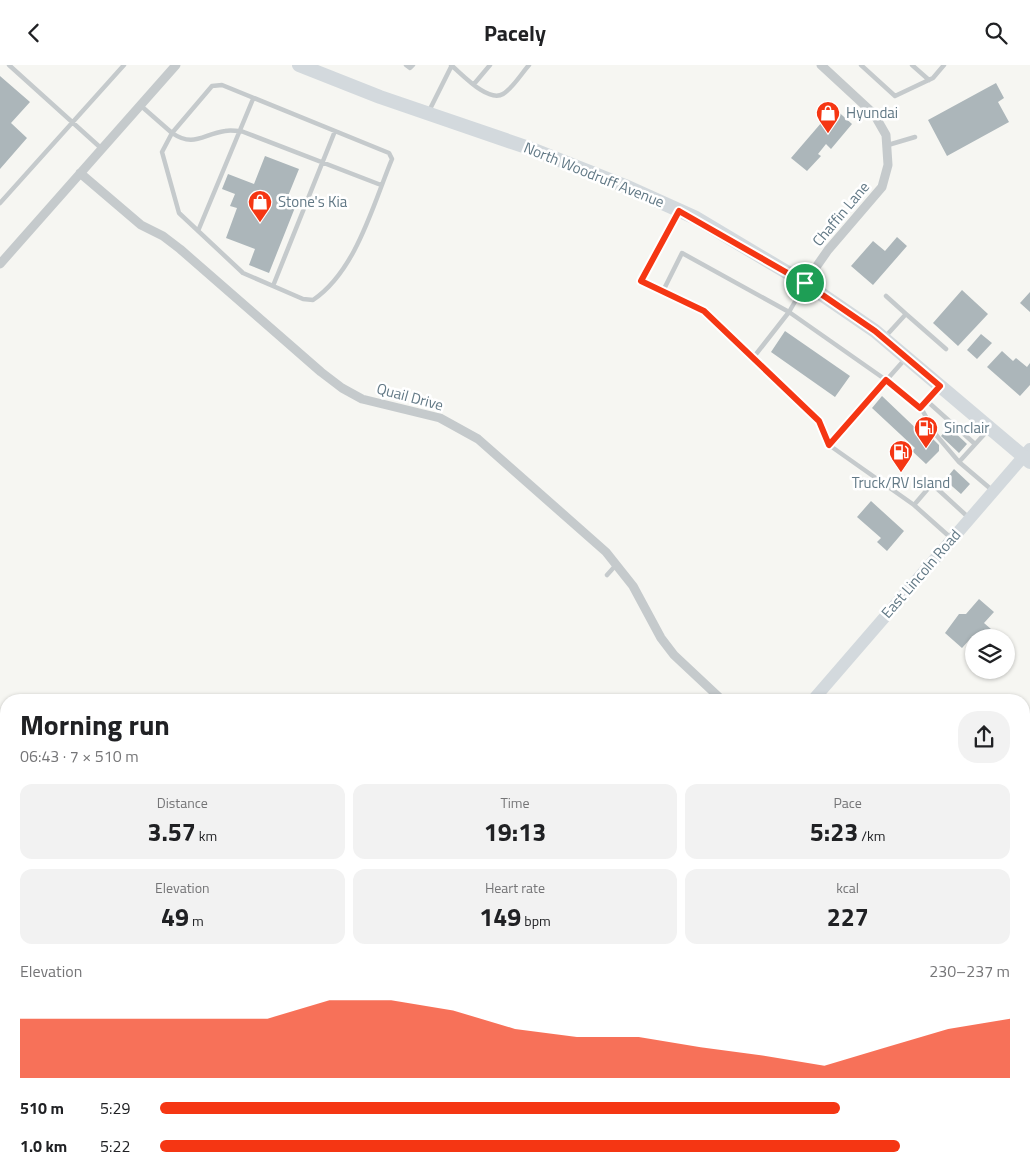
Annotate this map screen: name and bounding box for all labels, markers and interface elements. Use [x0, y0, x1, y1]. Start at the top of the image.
text: Pacely [484, 16, 546, 50]
icon: back [20, 19, 48, 47]
icon: search [982, 19, 1010, 47]
shop icon: Hyundai [815, 100, 841, 134]
place label: Hyundai [846, 101, 898, 124]
street label: North Woodruff Avenue [520, 136, 668, 213]
street label: Chaffin Lane [807, 176, 875, 251]
shop icon: Stone's Kia [247, 189, 273, 223]
place label: Stone's Kia [278, 190, 348, 213]
pin [784, 262, 826, 304]
icon: arrive [791, 269, 819, 297]
street label: Quail Drive [374, 377, 446, 416]
fuel station icon: Sinclair [913, 415, 939, 449]
place label: Sinclair [944, 416, 989, 439]
fuel station icon: Truck/RV Island [888, 439, 914, 473]
place label: Truck/RV Island [852, 471, 950, 494]
street label: East Lincoln Road [875, 524, 966, 623]
map controls [965, 629, 1015, 679]
button: layers [965, 629, 1015, 679]
text: Morning run [20, 703, 170, 746]
button: share [958, 711, 1010, 763]
text: 06:43 · 7 × 510 m [20, 744, 139, 768]
text: Distance [157, 792, 208, 813]
text: Time [500, 792, 530, 813]
text: Pace [833, 792, 862, 813]
text: 3.57 [147, 813, 196, 851]
text: 19:13 [484, 813, 546, 851]
text: 5:23 [810, 813, 858, 851]
text: km [196, 825, 217, 846]
text: /km [858, 825, 885, 846]
text: Elevation [155, 877, 210, 898]
text: Heart rate [485, 877, 545, 898]
text: kcal [836, 877, 859, 898]
text: 49 [161, 898, 189, 936]
text: 149 [479, 898, 521, 936]
text: 227 [827, 898, 869, 936]
text: m [189, 910, 204, 931]
text: bpm [521, 910, 551, 931]
text: Elevation [20, 959, 82, 983]
text: 230–237 m [929, 959, 1010, 983]
text: 510 m [20, 1096, 64, 1120]
text: 5:29 [100, 1096, 130, 1120]
text: 1.0 km [20, 1134, 67, 1158]
text: 5:22 [100, 1134, 130, 1158]

